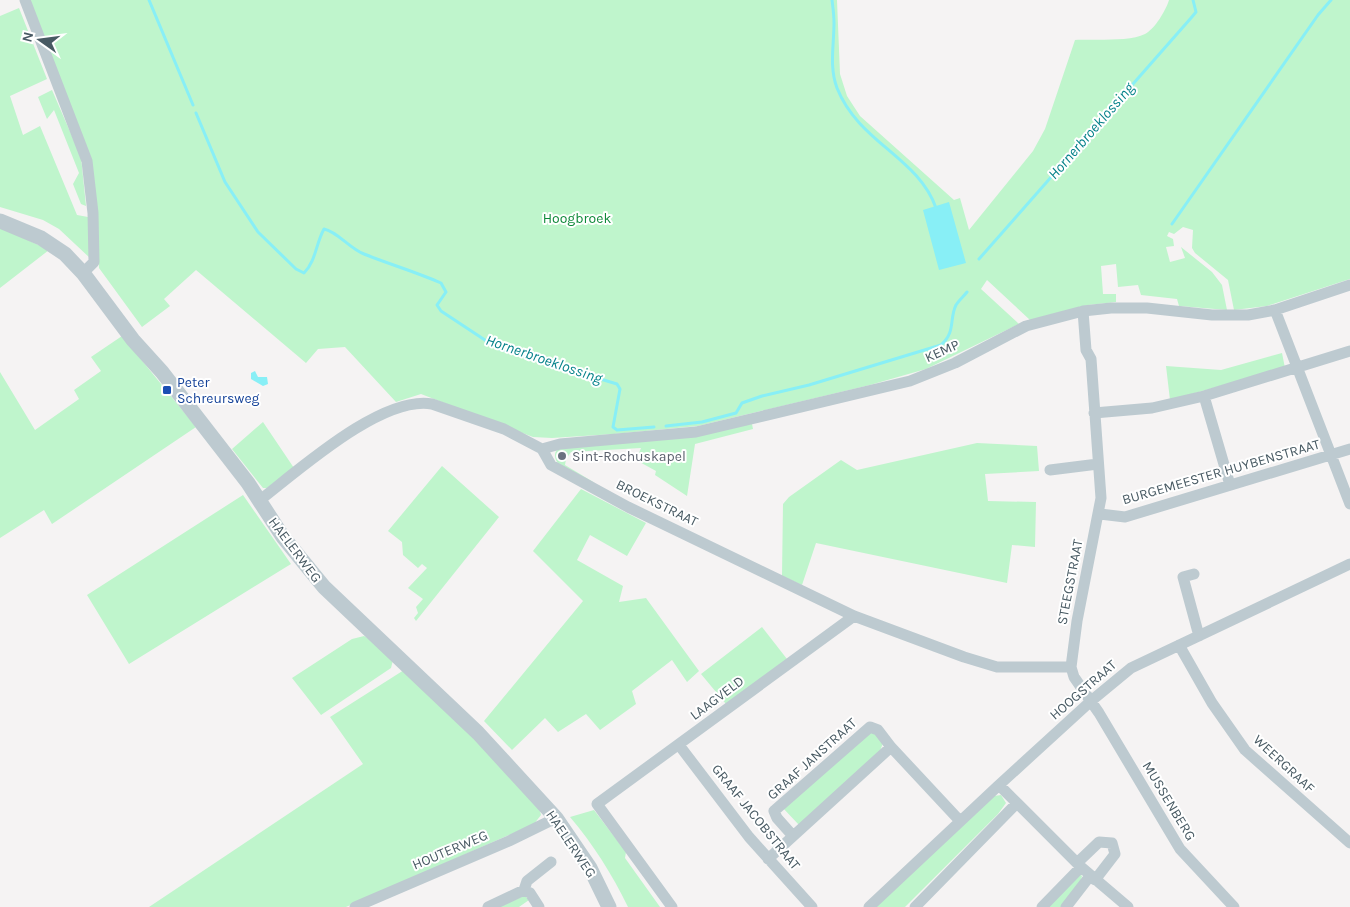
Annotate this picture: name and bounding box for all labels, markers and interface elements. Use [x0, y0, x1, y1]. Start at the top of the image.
north arrow [15, 15, 65, 65]
text: N [18, 30, 37, 44]
water label: Hornerbroeklossing [1044, 78, 1139, 183]
park label: Hoogbroek [543, 210, 611, 227]
water label: Hornerbroeklossing [483, 331, 606, 388]
street label: KEMP [922, 336, 962, 366]
place label: Peter Schreursweg [177, 374, 260, 407]
marker: Peter Schreursweg [161, 384, 173, 396]
street label: BURGEMEESTER HUYBENSTRAAT [1120, 436, 1322, 508]
place label: Sint-Rochuskapel [572, 448, 686, 465]
marker: Sint-Rochuskapel [556, 450, 568, 462]
street label: BROEKSTRAAT [613, 476, 701, 530]
street label: HAELERWEG [265, 514, 325, 586]
street label: STEEGSTRAAT [1053, 538, 1087, 626]
street label: HOOGSTRAAT [1046, 656, 1120, 724]
street label: LAAGVELD [687, 672, 747, 724]
street label: GRAAF JANSTRAAT [764, 714, 860, 804]
street label: WEERGRAAF [1250, 731, 1318, 797]
street label: MUSSENBERG [1139, 758, 1199, 844]
street label: GRAAF JACOBSTRAAT [708, 761, 804, 873]
street label: HAELERWEG [542, 807, 600, 881]
street label: HOUTERWEG [410, 826, 490, 874]

